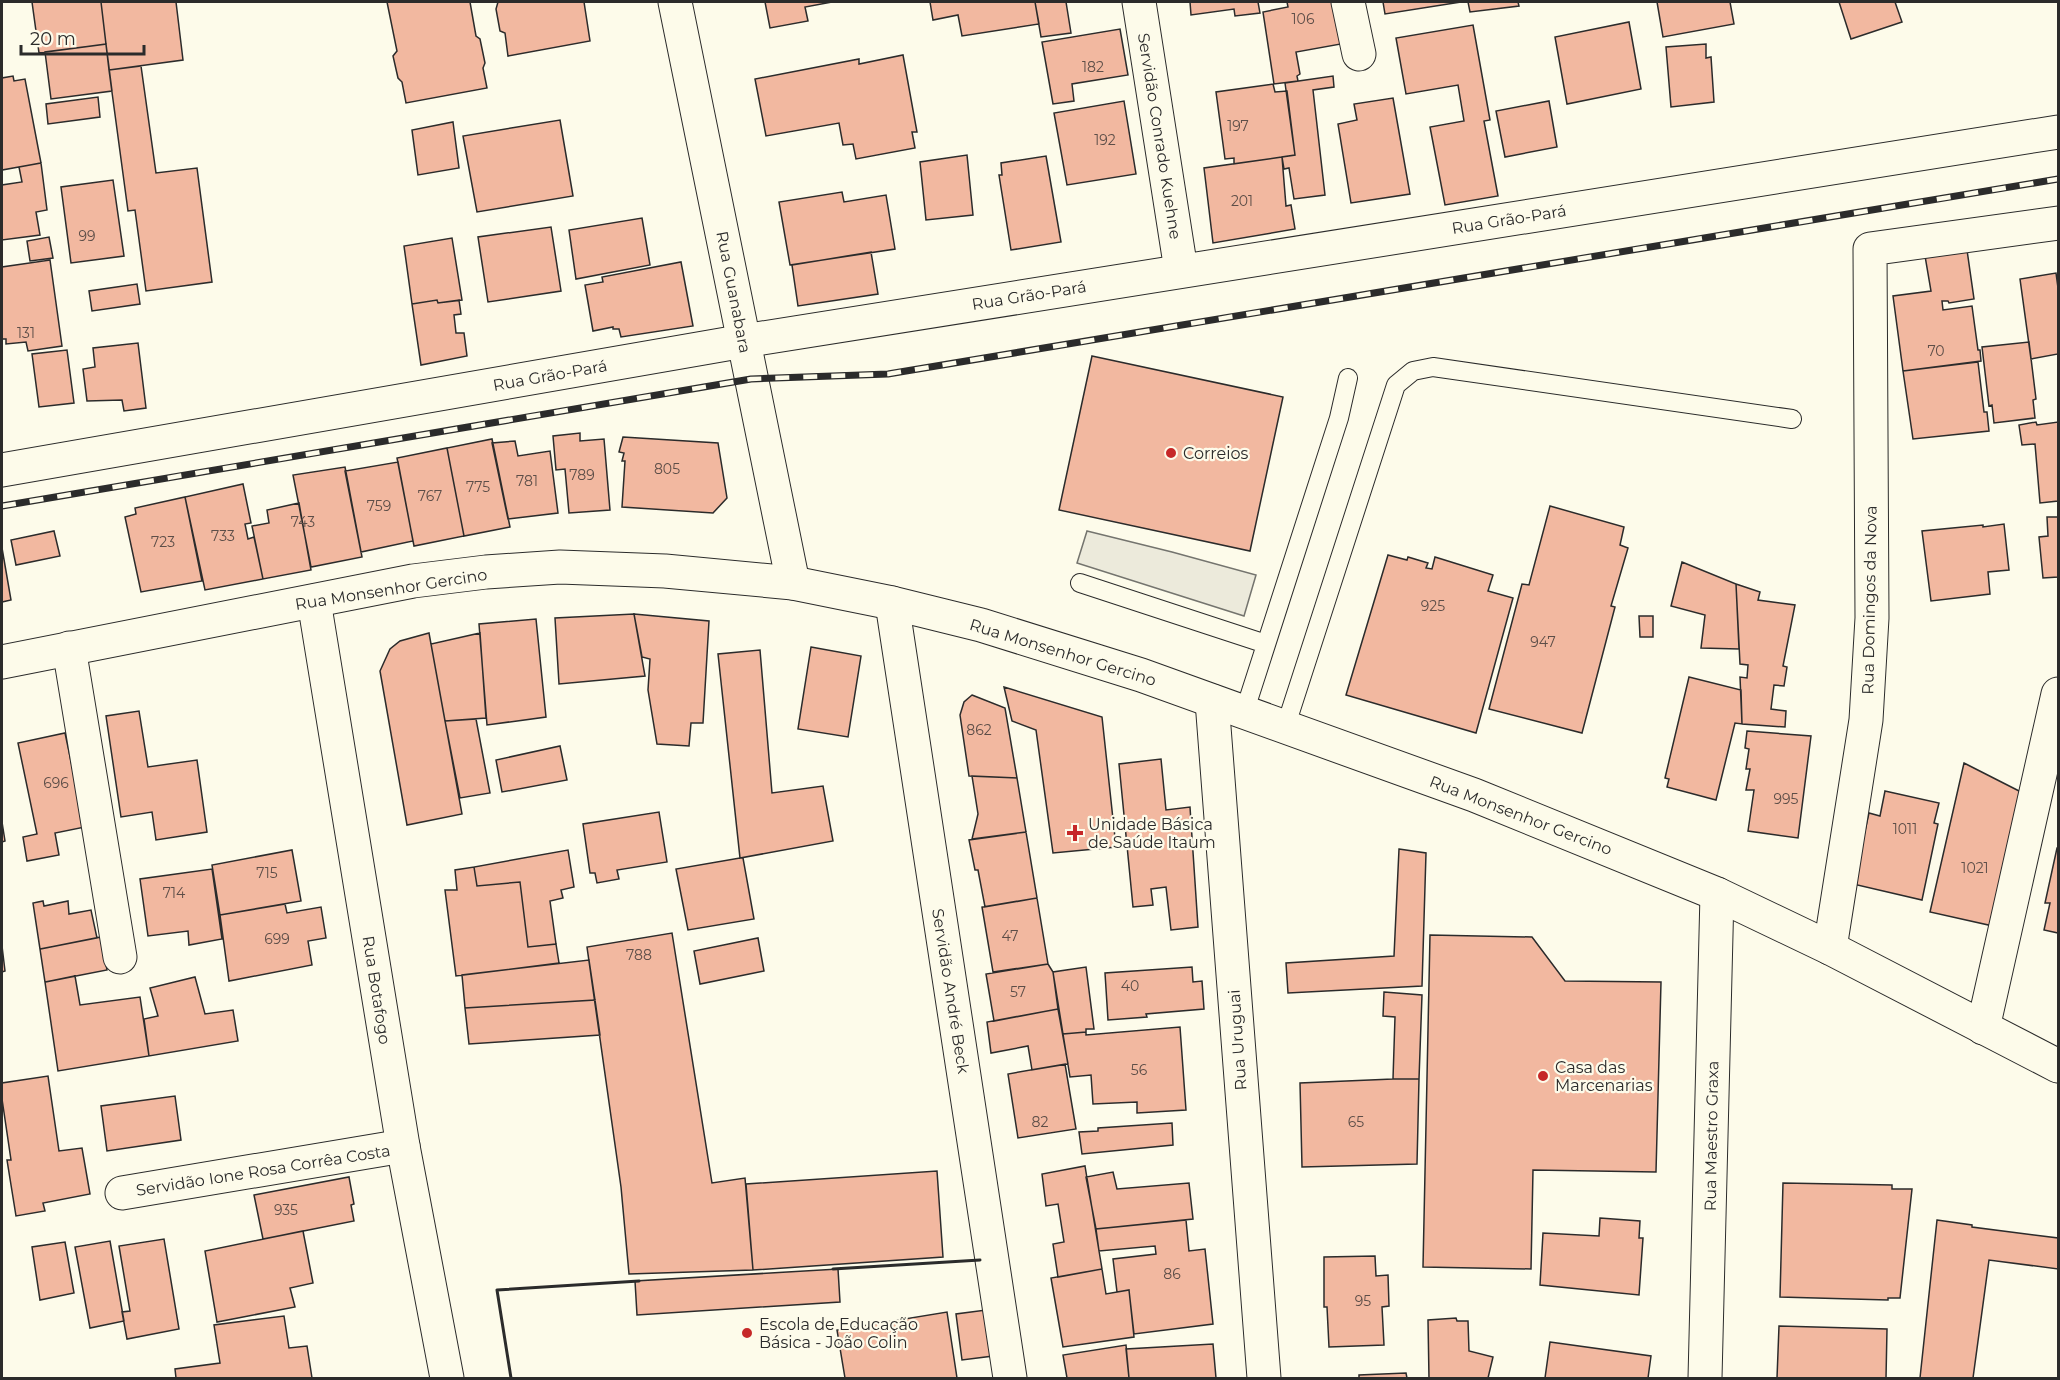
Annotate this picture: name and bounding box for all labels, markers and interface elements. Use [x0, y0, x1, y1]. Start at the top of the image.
house number: 106 [1292, 10, 1315, 28]
scale bar [21, 18, 144, 56]
text: 20 m [30, 28, 76, 50]
street label: Servidão Conrado Kuehne [1134, 32, 1185, 241]
house number: 182 [1082, 58, 1104, 76]
house number: 197 [1227, 117, 1249, 135]
house number: 192 [1094, 131, 1116, 149]
house number: 201 [1231, 192, 1253, 210]
street label: Rua Grão-Pará [1450, 201, 1568, 238]
house number: 99 [78, 227, 96, 245]
street label: Rua Guanabara [712, 229, 755, 355]
street label: Rua Grão-Pará [970, 277, 1088, 314]
house number: 131 [17, 324, 35, 342]
house number: 70 [1927, 342, 1945, 360]
street label: Rua Grão-Pará [491, 356, 609, 395]
place label: Correios [1183, 444, 1249, 463]
marker: Correios [1164, 446, 1178, 460]
house number: 805 [654, 460, 680, 478]
house number: 789 [569, 466, 595, 484]
house number: 781 [516, 472, 538, 490]
house number: 775 [466, 478, 490, 496]
house number: 767 [418, 487, 442, 505]
house number: 759 [367, 497, 391, 515]
street label: Rua Domingos da Nova [1858, 505, 1881, 695]
house number: 743 [291, 513, 315, 531]
house number: 733 [211, 527, 235, 545]
house number: 723 [151, 533, 175, 551]
street label: Rua Monsenhor Gercino [294, 565, 488, 614]
house number: 925 [1421, 597, 1445, 615]
street label: Rua Monsenhor Gercino [967, 615, 1158, 690]
house number: 947 [1530, 633, 1556, 651]
house number: 862 [966, 721, 992, 739]
street label: Rua Monsenhor Gercino [1427, 772, 1615, 859]
house number: 696 [43, 774, 69, 792]
house number: 995 [1774, 790, 1799, 808]
place label: Unidade Básica de Saúde Itaum [1088, 815, 1216, 852]
house number: 1011 [1893, 820, 1917, 838]
marker: Unidade Básica de Saúde Itaum [1066, 824, 1084, 842]
house number: 1021 [1961, 859, 1989, 877]
house number: 715 [256, 864, 278, 882]
house number: 714 [163, 884, 186, 902]
street label: Servidão André Beck [928, 907, 973, 1075]
house number: 47 [1002, 927, 1018, 945]
house number: 699 [264, 930, 290, 948]
street label: Rua Botafogo [359, 934, 394, 1046]
house number: 788 [626, 946, 652, 964]
house number: 40 [1121, 977, 1139, 995]
house number: 57 [1010, 983, 1026, 1001]
street label: Rua Uruguai [1224, 989, 1251, 1091]
place label: Casa das Marcenarias [1555, 1058, 1653, 1095]
house number: 56 [1131, 1061, 1148, 1079]
street label: Rua Maestro Graxa [1701, 1061, 1722, 1211]
marker: Casa das Marcenarias [1536, 1069, 1550, 1083]
house number: 82 [1032, 1113, 1048, 1131]
house number: 65 [1348, 1113, 1364, 1131]
street label: Servidão Ione Rosa Corrêa Costa [135, 1141, 392, 1200]
house number: 935 [274, 1201, 298, 1219]
house number: 86 [1163, 1265, 1181, 1283]
house number: 95 [1355, 1292, 1371, 1310]
place label: Escola de Educação Básica - João Colin [759, 1315, 918, 1352]
marker: Escola de Educação Básica - João Colin [740, 1326, 754, 1340]

